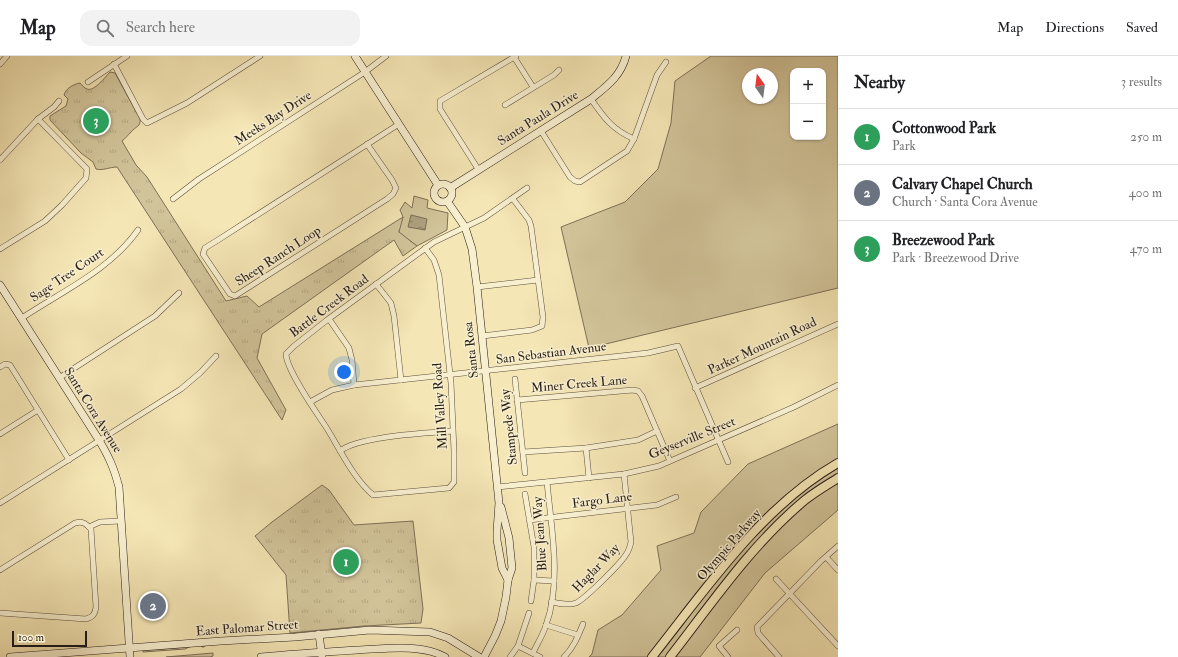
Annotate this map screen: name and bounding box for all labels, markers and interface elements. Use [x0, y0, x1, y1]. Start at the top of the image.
search box [80, 10, 360, 46]
text: Map [20, 16, 56, 40]
icon: search [94, 17, 116, 39]
text: Search here [126, 18, 195, 37]
text: Map [997, 19, 1023, 36]
text: Directions [1045, 19, 1104, 36]
text: Saved [1126, 19, 1158, 36]
north arrow [742, 68, 778, 104]
map controls [790, 68, 826, 140]
button: + [790, 68, 826, 104]
text: Nearby [854, 72, 905, 93]
text: 3 results [1121, 74, 1162, 90]
street label: Meeks Bay Drive [232, 87, 315, 150]
street label: Santa Paula Drive [495, 87, 582, 149]
button: − [790, 104, 826, 140]
pin: 3 [83, 106, 109, 136]
text: Cottonwood Park [892, 119, 996, 138]
text: 1 [865, 129, 869, 145]
text: 250 m [1130, 129, 1162, 145]
text: Park [892, 138, 916, 154]
text: Calvary Chapel Church [892, 175, 1033, 194]
text: 2 [864, 185, 870, 201]
text: 400 m [1129, 185, 1162, 201]
text: Church · Santa Cora Avenue [892, 194, 1038, 210]
street label: Sheep Ranch Loop [232, 222, 325, 290]
text: Breezewood Park [892, 231, 995, 250]
text: 3 [865, 241, 870, 257]
text: 470 m [1130, 241, 1162, 257]
street label: Sage Tree Court [27, 244, 107, 306]
text: Park · Breezewood Drive [892, 250, 1019, 266]
street label: Battle Creek Road [286, 271, 372, 341]
street label: Parker Mountain Road [705, 314, 819, 378]
street label: Santa Rosa [460, 320, 482, 379]
street label: San Sebastian Avenue [495, 338, 608, 368]
your location [334, 362, 354, 382]
street label: Mill Valley Road [429, 362, 452, 450]
street label: Santa Cora Avenue [60, 364, 126, 456]
street label: Miner Creek Lane [530, 372, 628, 396]
street label: Stampede Way [497, 388, 522, 466]
street label: Geyserville Street [646, 413, 738, 464]
street label: Fargo Lane [571, 488, 633, 512]
street label: Blue Jean Way [529, 496, 552, 572]
street label: Olympic Parkway [693, 506, 765, 585]
street label: Haglar Way [569, 540, 624, 596]
pin: 1 [333, 547, 359, 577]
pin: 2 [140, 591, 166, 621]
street label: East Palomar Street [195, 616, 299, 640]
scale bar [12, 629, 87, 648]
text: 100 m [18, 631, 44, 644]

